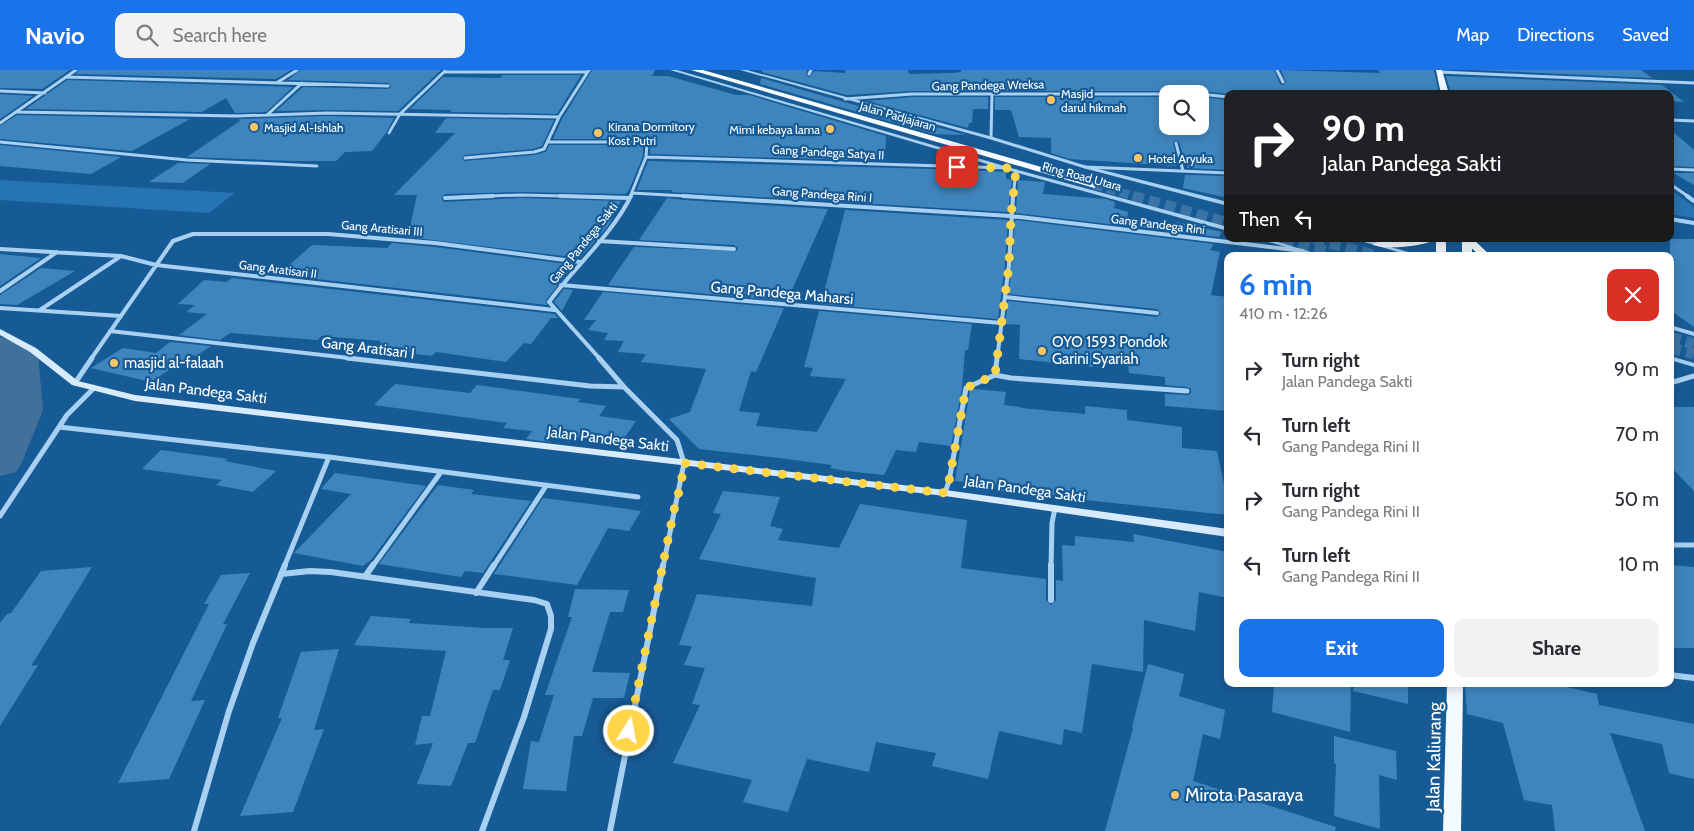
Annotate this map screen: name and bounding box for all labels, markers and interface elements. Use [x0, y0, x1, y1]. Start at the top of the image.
search box [115, 13, 465, 58]
text: Navio [25, 21, 85, 50]
icon: search [133, 21, 161, 49]
text: Search here [173, 24, 267, 47]
text: Map [1456, 24, 1489, 46]
text: Directions [1517, 24, 1594, 46]
text: Saved [1622, 24, 1669, 46]
street label: Gang Pandega Wreksa [932, 77, 1045, 93]
map controls [1159, 85, 1209, 135]
button: search [1159, 85, 1209, 135]
place label: Masjid darul hikmah [1061, 86, 1126, 115]
marker: Masjid darul hikmah [1045, 94, 1057, 106]
street label: Jalan Padjajaran [857, 98, 938, 134]
text: 90 m [1322, 107, 1405, 150]
icon: right [1239, 110, 1304, 175]
place label: Kirana Dormitory Kost Putri [608, 119, 695, 148]
place label: Masjid Al-Ishlah [264, 120, 344, 135]
marker: Masjid Al-Ishlah [248, 121, 260, 133]
place label: Mimi kebaya lama [729, 122, 820, 137]
marker: Mimi kebaya lama [824, 123, 836, 135]
marker: Kirana Dormitory Kost Putri [592, 127, 604, 139]
street label: Gang Pandega Satya II [771, 142, 885, 162]
pin [936, 146, 978, 188]
text: Jalan Pandega Sakti [1322, 150, 1501, 177]
place label: Hotel Aryuka [1148, 151, 1213, 166]
marker: Hotel Aryuka [1132, 152, 1144, 164]
icon: arrive [943, 153, 971, 181]
street label: Ring Road Utara [1041, 158, 1124, 194]
street label: Gang Pandega Rini I [771, 183, 873, 205]
street label: Gang Pandega Sakti [546, 199, 620, 287]
icon: left [1290, 205, 1318, 233]
text: Then [1239, 208, 1280, 231]
street label: Gang Pandega Rini [1110, 211, 1206, 237]
street label: Gang Aratisari III [341, 217, 423, 239]
street label: Gang Aratisari II [238, 257, 318, 281]
text: 6 min [1239, 266, 1312, 303]
button: close [1607, 269, 1659, 321]
street label: Gang Pandega Maharsi [710, 278, 854, 308]
text: 410 m · 12:26 [1239, 304, 1328, 323]
street label: Gang Aratisari I [320, 333, 416, 363]
place label: OYO 1593 Pondok Garini Syariah [1052, 333, 1168, 368]
marker: OYO 1593 Pondok Garini Syariah [1036, 345, 1048, 357]
text: Turn right [1282, 349, 1360, 372]
place label: masjid al-falaah [124, 354, 224, 372]
icon: right [1239, 356, 1267, 384]
marker: masjid al-falaah [108, 357, 120, 369]
text: 90 m [1614, 358, 1659, 381]
text: Jalan Pandega Sakti [1282, 372, 1412, 391]
street label: Jalan Pandega Sakti [143, 374, 268, 407]
text: Turn left [1282, 414, 1350, 437]
icon: left [1239, 421, 1267, 449]
street label: Jalan Pandega Sakti [545, 422, 670, 455]
text: 70 m [1615, 423, 1659, 446]
text: Gang Pandega Rini II [1282, 437, 1420, 456]
street label: Jalan Pandega Sakti [962, 471, 1087, 506]
text: Turn right [1282, 479, 1360, 502]
icon: right [1239, 486, 1267, 514]
text: 50 m [1615, 488, 1659, 511]
text: Gang Pandega Rini II [1282, 502, 1420, 521]
text: Turn left [1282, 544, 1350, 567]
icon: left [1239, 551, 1267, 579]
text: 10 m [1619, 553, 1659, 576]
text: Gang Pandega Rini II [1282, 567, 1420, 586]
button: Exit [1239, 619, 1444, 677]
button: Share [1454, 619, 1659, 677]
street label: Jalan Kaliurang [1422, 701, 1446, 813]
position arrow [602, 704, 654, 756]
place label: Mirota Pasaraya [1185, 784, 1304, 806]
marker: Mirota Pasaraya [1169, 789, 1181, 801]

